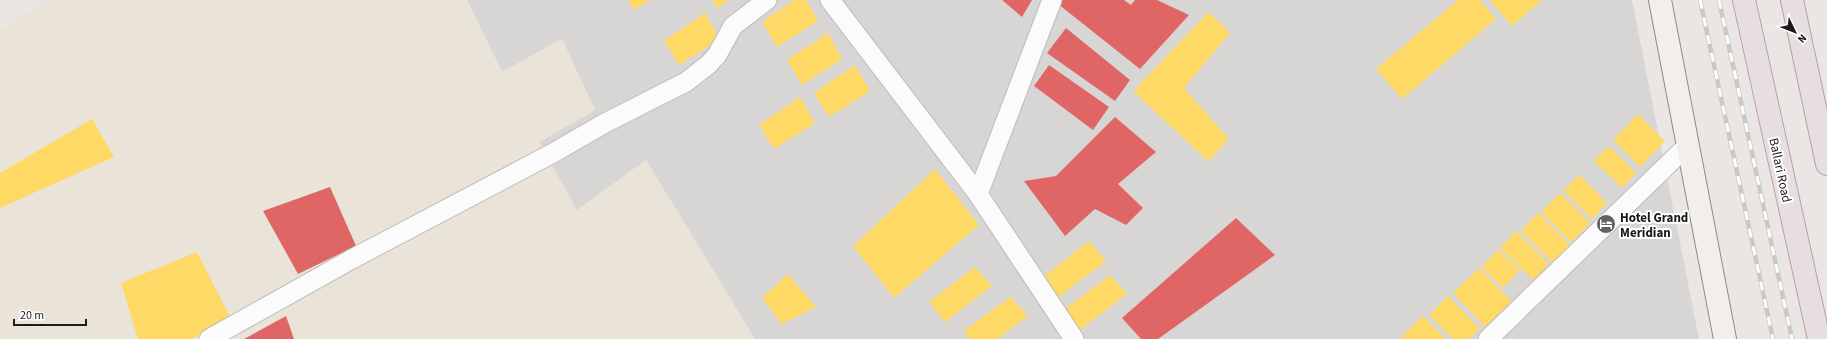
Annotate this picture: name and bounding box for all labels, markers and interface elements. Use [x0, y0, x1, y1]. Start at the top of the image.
north arrow [1775, 12, 1815, 52]
text: N [1794, 31, 1810, 46]
street label: Ballari Road [1764, 136, 1796, 204]
place label: Hotel Grand Meridian [1620, 209, 1688, 242]
hotel icon: Hotel Grand Meridian [1595, 213, 1617, 235]
scale bar [14, 301, 86, 327]
text: 20 m [20, 307, 44, 324]

